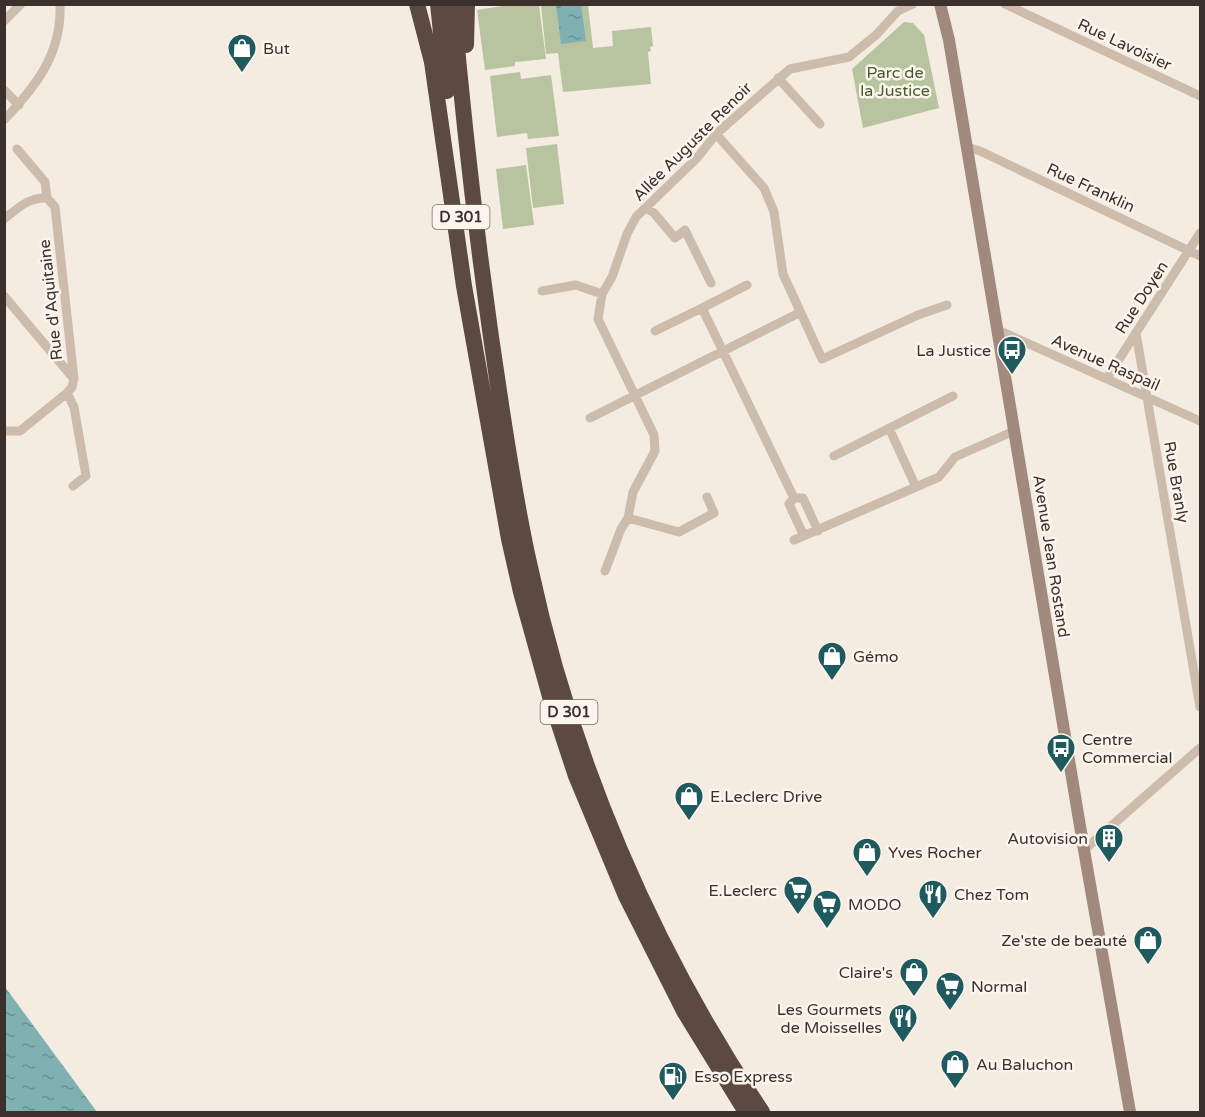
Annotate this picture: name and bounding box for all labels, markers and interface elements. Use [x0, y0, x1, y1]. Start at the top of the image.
street label: Rue Lavoisier [1074, 14, 1176, 76]
shop icon: But [226, 32, 258, 74]
place label: But [263, 39, 290, 59]
park label: Parc de la Justice [860, 63, 930, 101]
street label: Allée Auguste Renoir [629, 77, 757, 205]
street label: Rue Franklin [1043, 159, 1138, 217]
road number: D 301 [432, 205, 490, 229]
street label: Rue d'Aquitaine [35, 238, 67, 361]
street label: Rue Doyen [1111, 257, 1173, 338]
street label: Avenue Raspail [1048, 330, 1163, 396]
bus stop icon: La Justice [996, 334, 1028, 376]
place label: La Justice [916, 341, 991, 361]
street label: Rue Branly [1159, 440, 1193, 525]
street label: Avenue Jean Rostand [1028, 473, 1074, 639]
shop icon: Gémo [816, 640, 848, 682]
place label: Gémo [853, 647, 899, 667]
road number: D 301 [540, 700, 598, 724]
place label: Centre Commercial [1082, 730, 1172, 768]
bus stop icon: Centre Commercial [1045, 732, 1077, 774]
shop icon: E.Leclerc Drive [673, 780, 705, 822]
place label: E.Leclerc Drive [710, 787, 822, 807]
building icon: Autovision [1093, 822, 1125, 864]
place label: Autovision [1007, 829, 1088, 849]
shop icon: Yves Rocher [851, 836, 883, 878]
place label: Yves Rocher [888, 843, 982, 863]
supermarket icon: E.Leclerc [782, 874, 814, 916]
restaurant icon: Chez Tom [917, 878, 949, 920]
place label: E.Leclerc [708, 881, 777, 901]
place label: Chez Tom [954, 885, 1029, 905]
supermarket icon: MODO [811, 888, 843, 930]
place label: MODO [848, 895, 901, 915]
shop icon: Ze'ste de beauté [1132, 924, 1164, 966]
place label: Ze'ste de beauté [1001, 931, 1127, 951]
shop icon: Claire's [898, 956, 930, 998]
place label: Claire's [839, 963, 893, 983]
supermarket icon: Normal [934, 970, 966, 1012]
place label: Normal [971, 977, 1027, 997]
place label: Les Gourmets de Moisselles [777, 1000, 882, 1038]
restaurant icon: Les Gourmets de Moisselles [887, 1002, 919, 1044]
shop icon: Au Baluchon [939, 1048, 971, 1090]
place label: Au Baluchon [976, 1055, 1073, 1075]
fuel station icon: Esso Express [657, 1060, 689, 1102]
place label: Esso Express [694, 1067, 793, 1087]

